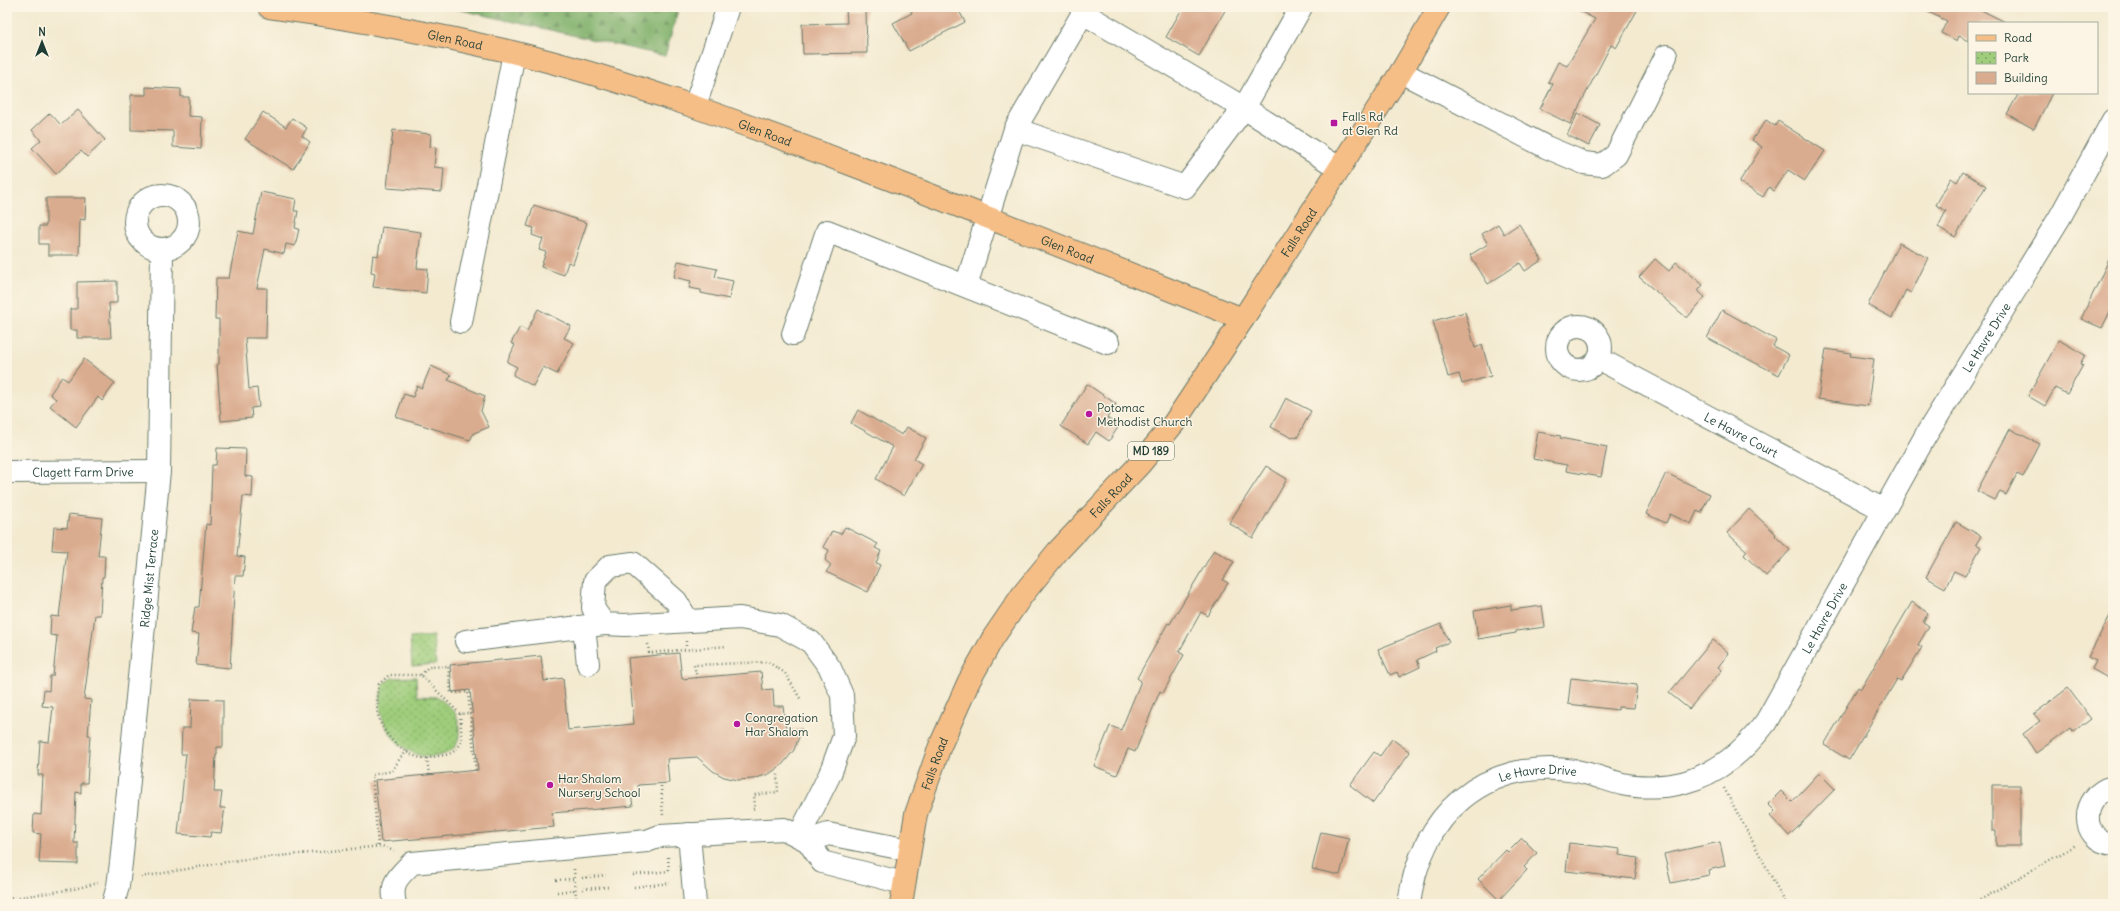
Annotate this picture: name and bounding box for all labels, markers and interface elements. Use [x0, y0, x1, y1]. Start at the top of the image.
north arrow [22, 22, 62, 62]
legend [1968, 22, 2098, 94]
text: N [38, 25, 46, 39]
street label: Glen Road [426, 26, 484, 52]
text: Road [2004, 30, 2032, 45]
text: Park [2004, 50, 2029, 65]
text: Building [2004, 70, 2048, 85]
place label: Falls Rd at Glen Rd [1342, 109, 1398, 138]
street label: Glen Road [736, 116, 794, 149]
marker: Falls Rd at Glen Rd [1329, 118, 1339, 128]
street label: Falls Road [1277, 205, 1320, 260]
street label: Glen Road [1039, 232, 1096, 266]
street label: Le Havre Drive [1959, 300, 2013, 375]
place label: Potomac Methodist Church [1097, 400, 1193, 429]
marker: Potomac Methodist Church [1084, 409, 1094, 419]
street label: Le Havre Court [1702, 409, 1781, 460]
road number: MD 189 [1128, 442, 1174, 460]
street label: Clagett Farm Drive [32, 464, 134, 479]
street label: Falls Road [1086, 470, 1135, 520]
street label: Ridge Mist Terrace [136, 528, 161, 628]
street label: Le Havre Drive [1798, 580, 1850, 656]
place label: Congregation Har Shalom [745, 710, 818, 739]
marker: Congregation Har Shalom [732, 719, 742, 729]
street label: Falls Road [918, 735, 951, 792]
street label: Le Havre Drive [1496, 761, 1578, 785]
place label: Har Shalom Nursery School [558, 771, 641, 800]
marker: Har Shalom Nursery School [545, 780, 555, 790]

